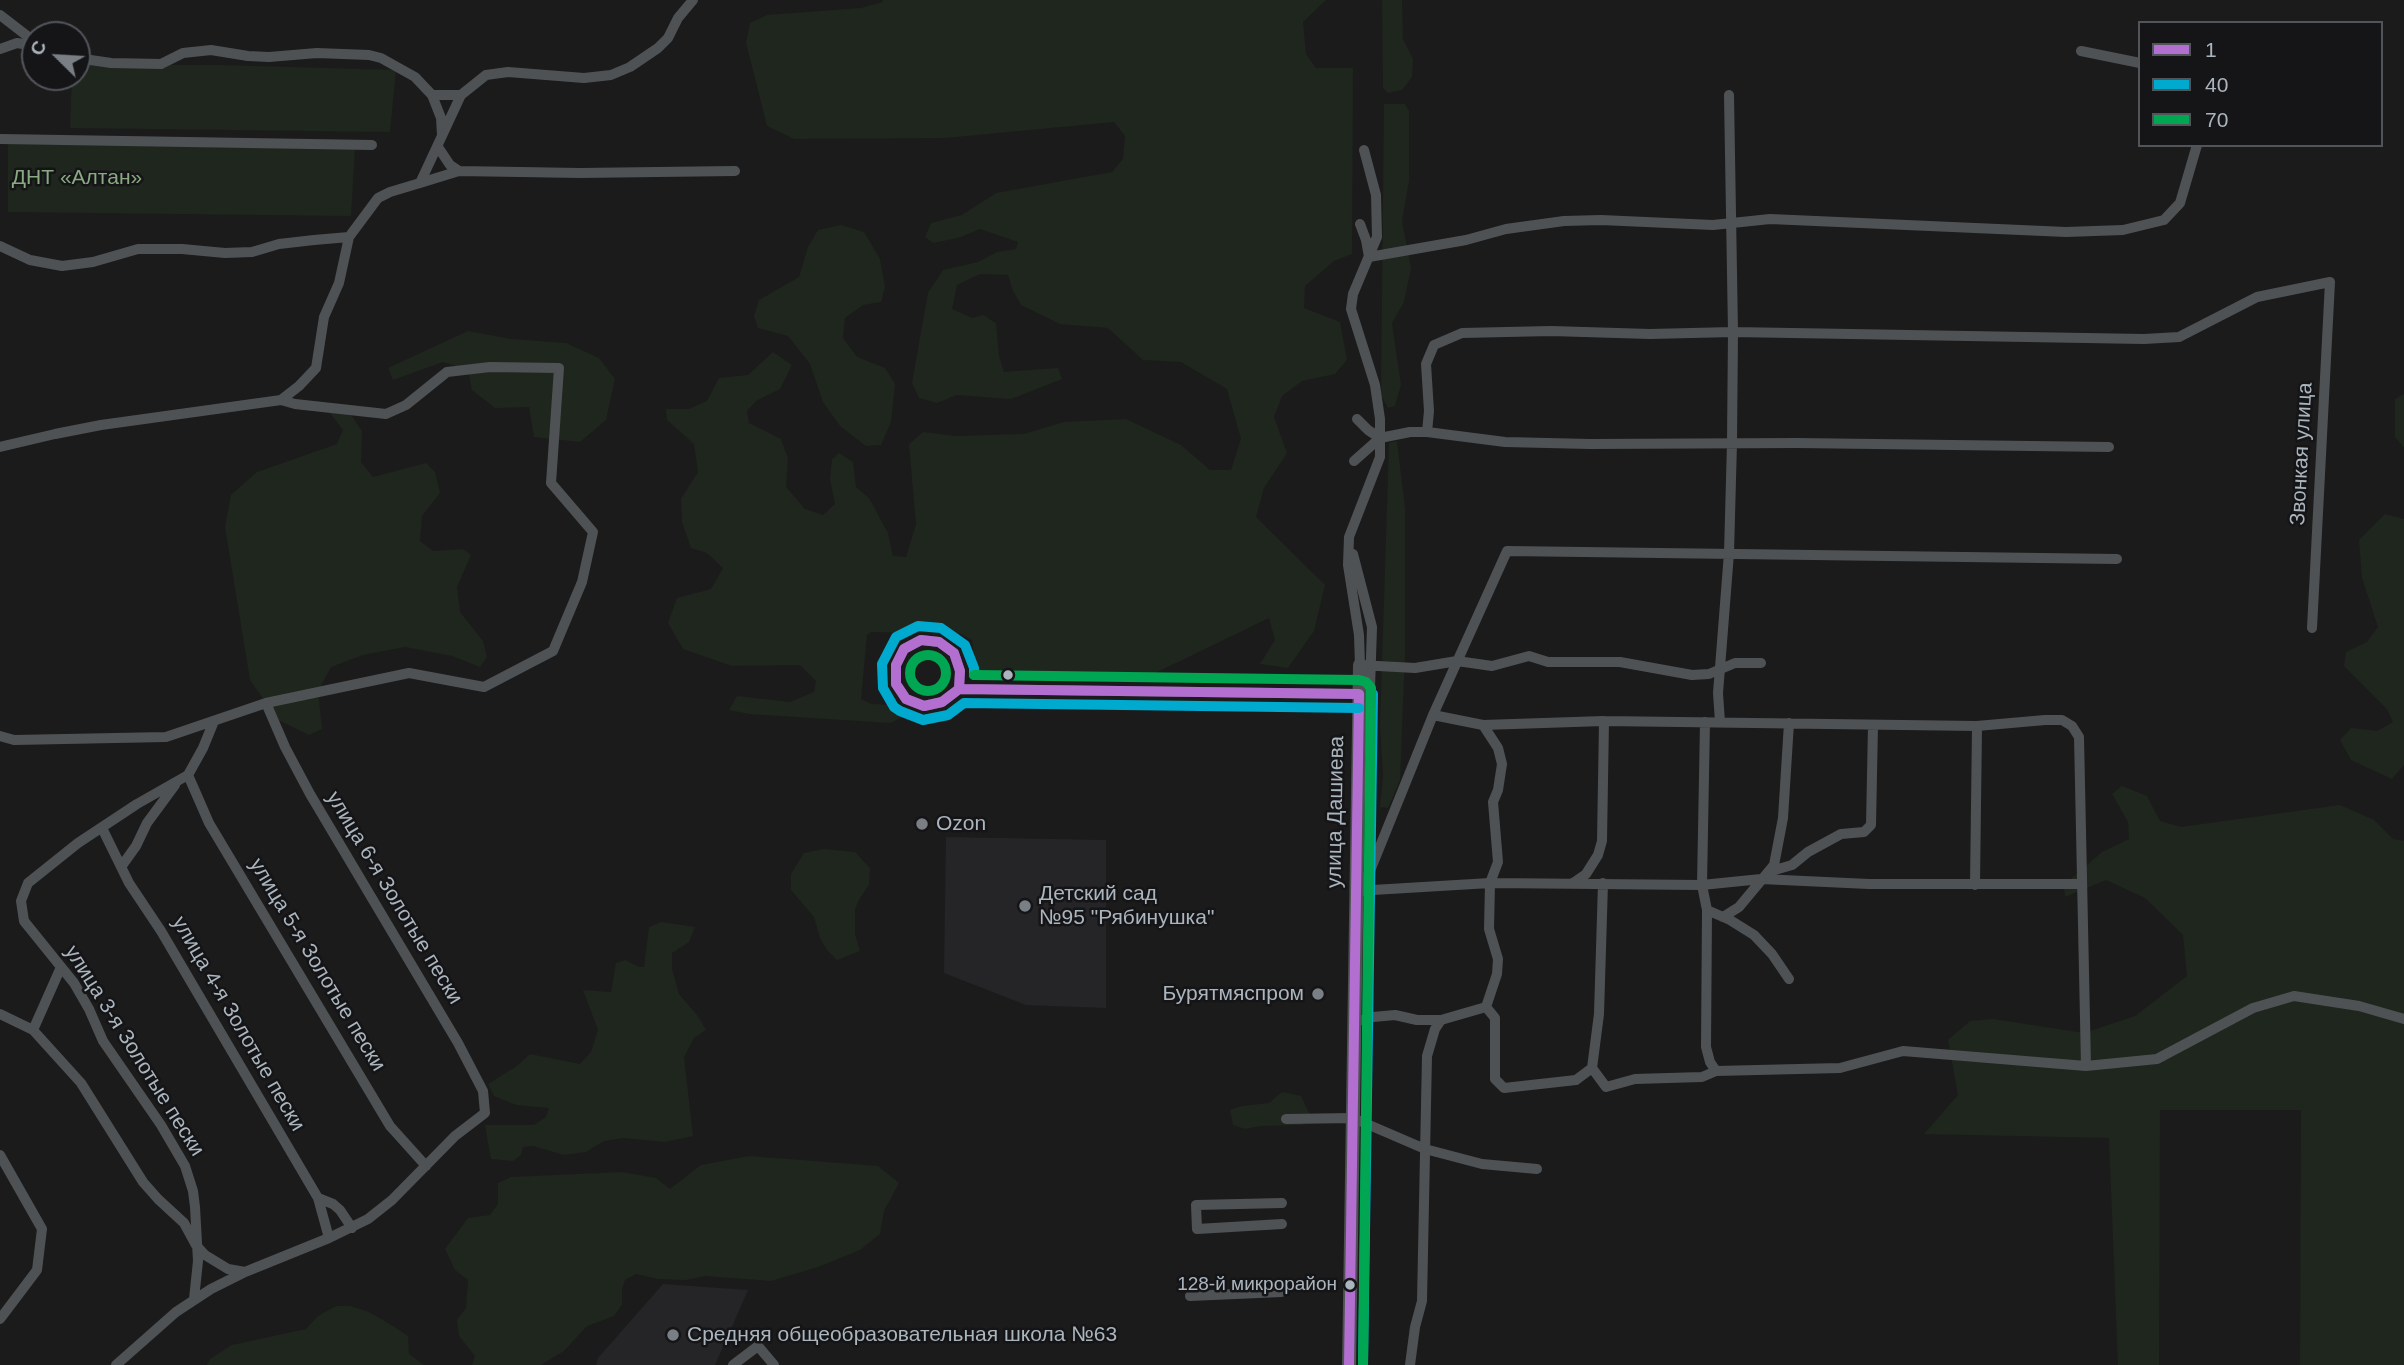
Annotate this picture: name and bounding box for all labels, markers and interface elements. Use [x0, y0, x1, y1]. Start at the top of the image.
north arrow [21, 21, 91, 91]
legend [2138, 21, 2383, 147]
text: С [26, 38, 51, 59]
text: 1 [2205, 38, 2217, 61]
text: 40 [2205, 73, 2228, 96]
text: 70 [2205, 108, 2228, 131]
park label: ДНТ «Алтан» [12, 165, 142, 191]
street label: Звонкая улица [2286, 382, 2318, 526]
unlabelled marker [1001, 668, 1015, 682]
street label: улица Дашиева [1322, 736, 1350, 888]
street label: улица 6-я Золотые пески [320, 787, 468, 1009]
place label: Ozon [936, 811, 986, 837]
marker: Ozon [914, 816, 930, 832]
street label: улица 5-я Золотые пески [243, 854, 391, 1076]
place label: Детский сад №95 "Рябинушка" [1039, 881, 1214, 931]
marker: Детский сад №95 "Рябинушка" [1017, 898, 1033, 914]
street label: улица 4-я Золотые пески [166, 912, 310, 1136]
street label: улица 3-я Золотые пески [59, 941, 209, 1161]
place label: Бурятмяспром [1163, 981, 1304, 1007]
marker: Бурятмяспром [1310, 986, 1326, 1002]
place label: 128-й микрорайон [1177, 1274, 1337, 1296]
marker: 128-й микрорайон [1343, 1278, 1357, 1292]
place label: Средняя общеобразовательная школа №63 [687, 1322, 1117, 1348]
marker: Средняя общеобразовательная школа №63 [665, 1327, 681, 1343]

